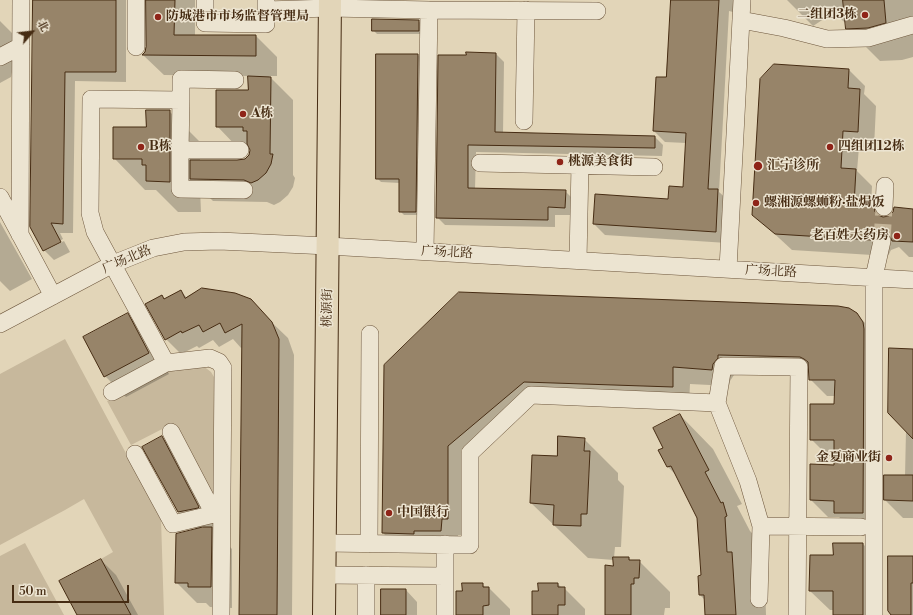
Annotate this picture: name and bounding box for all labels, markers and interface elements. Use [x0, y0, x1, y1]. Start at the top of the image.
place label: 二组团3栋 [797, 7, 857, 23]
place label: 防城港市市场监督管理局 [166, 9, 309, 25]
marker: 二组团3栋 [860, 10, 870, 20]
north arrow [12, 12, 52, 52]
marker: 防城港市市场监督管理局 [153, 12, 163, 22]
text: 北 [34, 18, 51, 35]
place label: A栋 [251, 106, 273, 122]
marker: A栋 [238, 109, 248, 119]
place label: B栋 [149, 139, 172, 155]
place label: 四组团12栋 [838, 139, 905, 155]
marker: B栋 [136, 142, 146, 152]
marker: 四组团12栋 [825, 142, 835, 152]
place label: 桃源美食街 [568, 154, 633, 170]
marker: 桃源美食街 [555, 157, 565, 167]
place label: 汇宁诊所 [767, 158, 819, 174]
marker: 汇宁诊所 [752, 160, 764, 172]
place label: 螺湘源螺蛳粉·盐焗饭 [764, 195, 885, 211]
marker: 螺湘源螺蛳粉·盐焗饭 [751, 198, 761, 208]
place label: 老百姓大药房 [811, 228, 889, 244]
marker: 老百姓大药房 [892, 231, 902, 241]
street label: 广场北路 [100, 243, 154, 277]
street label: 广场北路 [421, 244, 473, 262]
street label: 广场北路 [745, 263, 797, 281]
street label: 桃源街 [320, 288, 336, 328]
place label: 金夏商业街 [816, 450, 881, 466]
marker: 金夏商业街 [884, 453, 894, 463]
place label: 中国银行 [397, 505, 449, 521]
marker: 中国银行 [384, 508, 394, 518]
scale bar [14, 577, 131, 603]
text: 50 m [19, 584, 47, 599]

